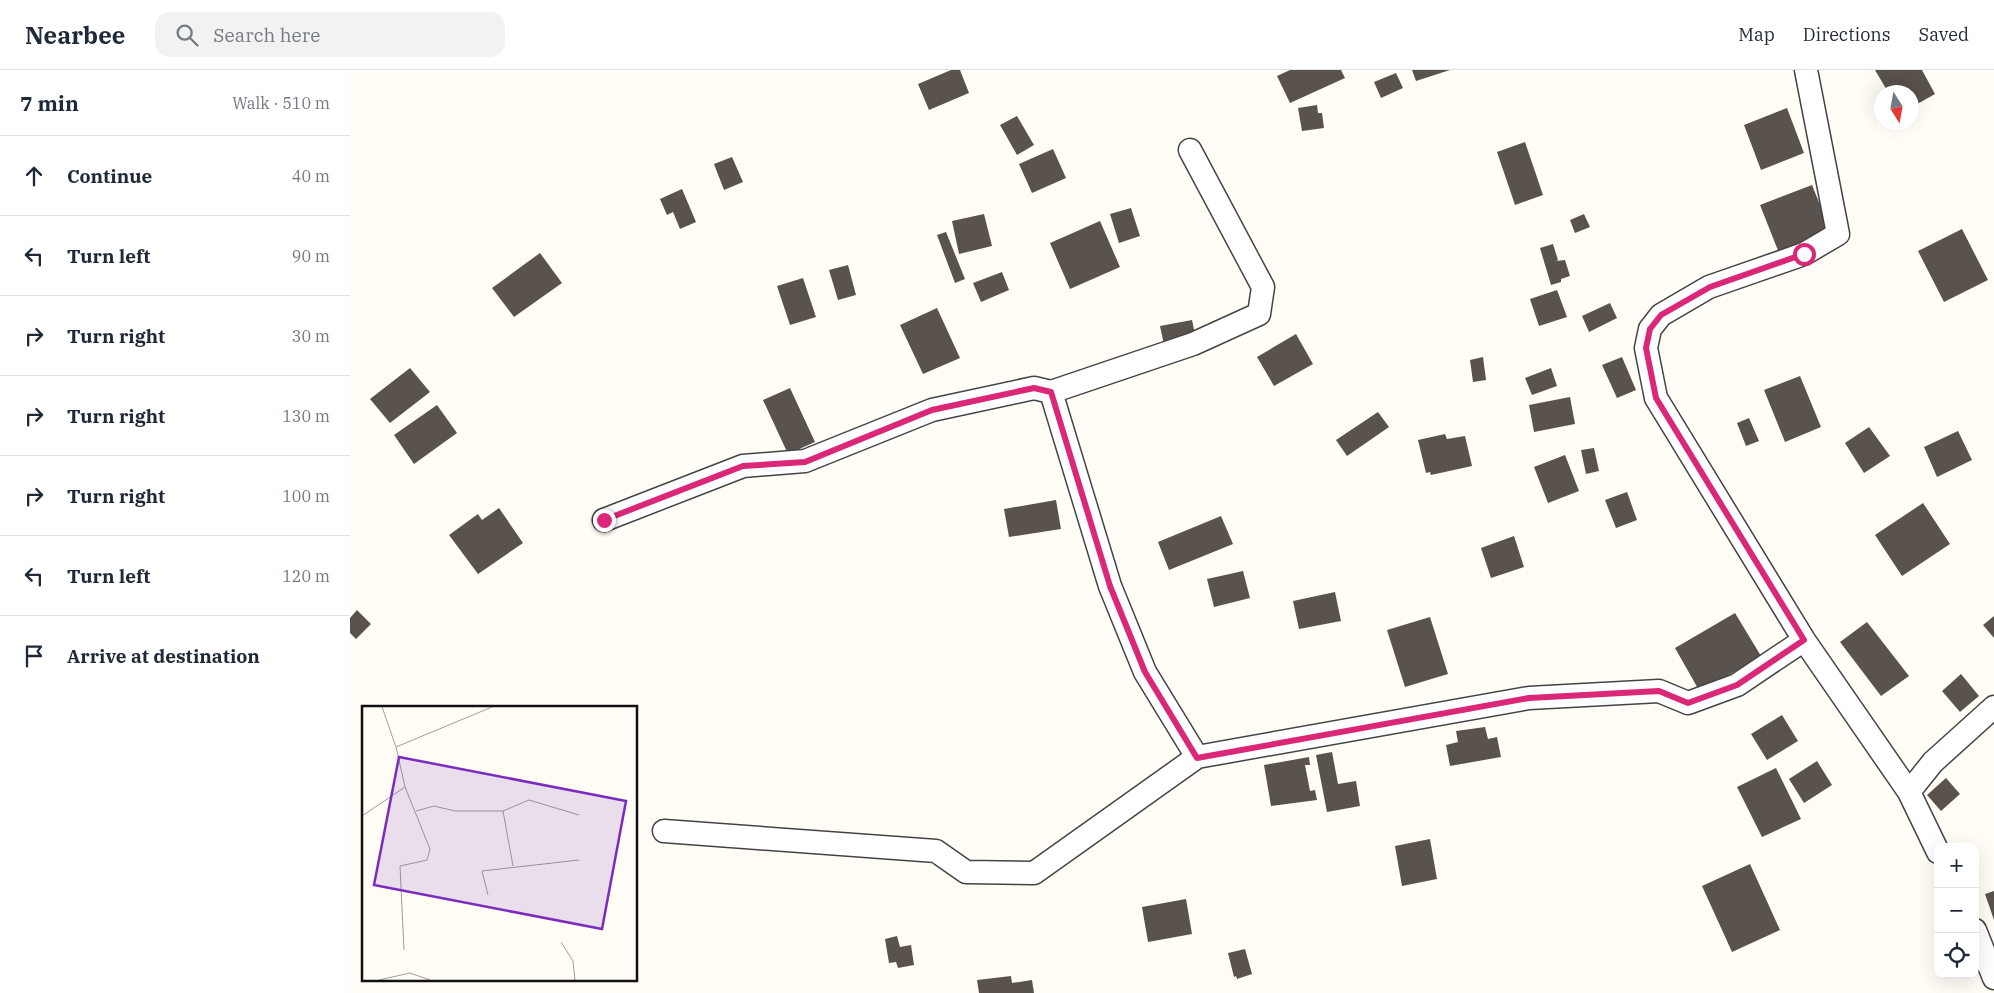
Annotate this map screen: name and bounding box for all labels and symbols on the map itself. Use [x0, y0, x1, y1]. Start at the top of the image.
north arrow [1874, 85, 1919, 130]
route start [1793, 243, 1816, 266]
route end [593, 509, 616, 532]
inset map [362, 706, 638, 980]

